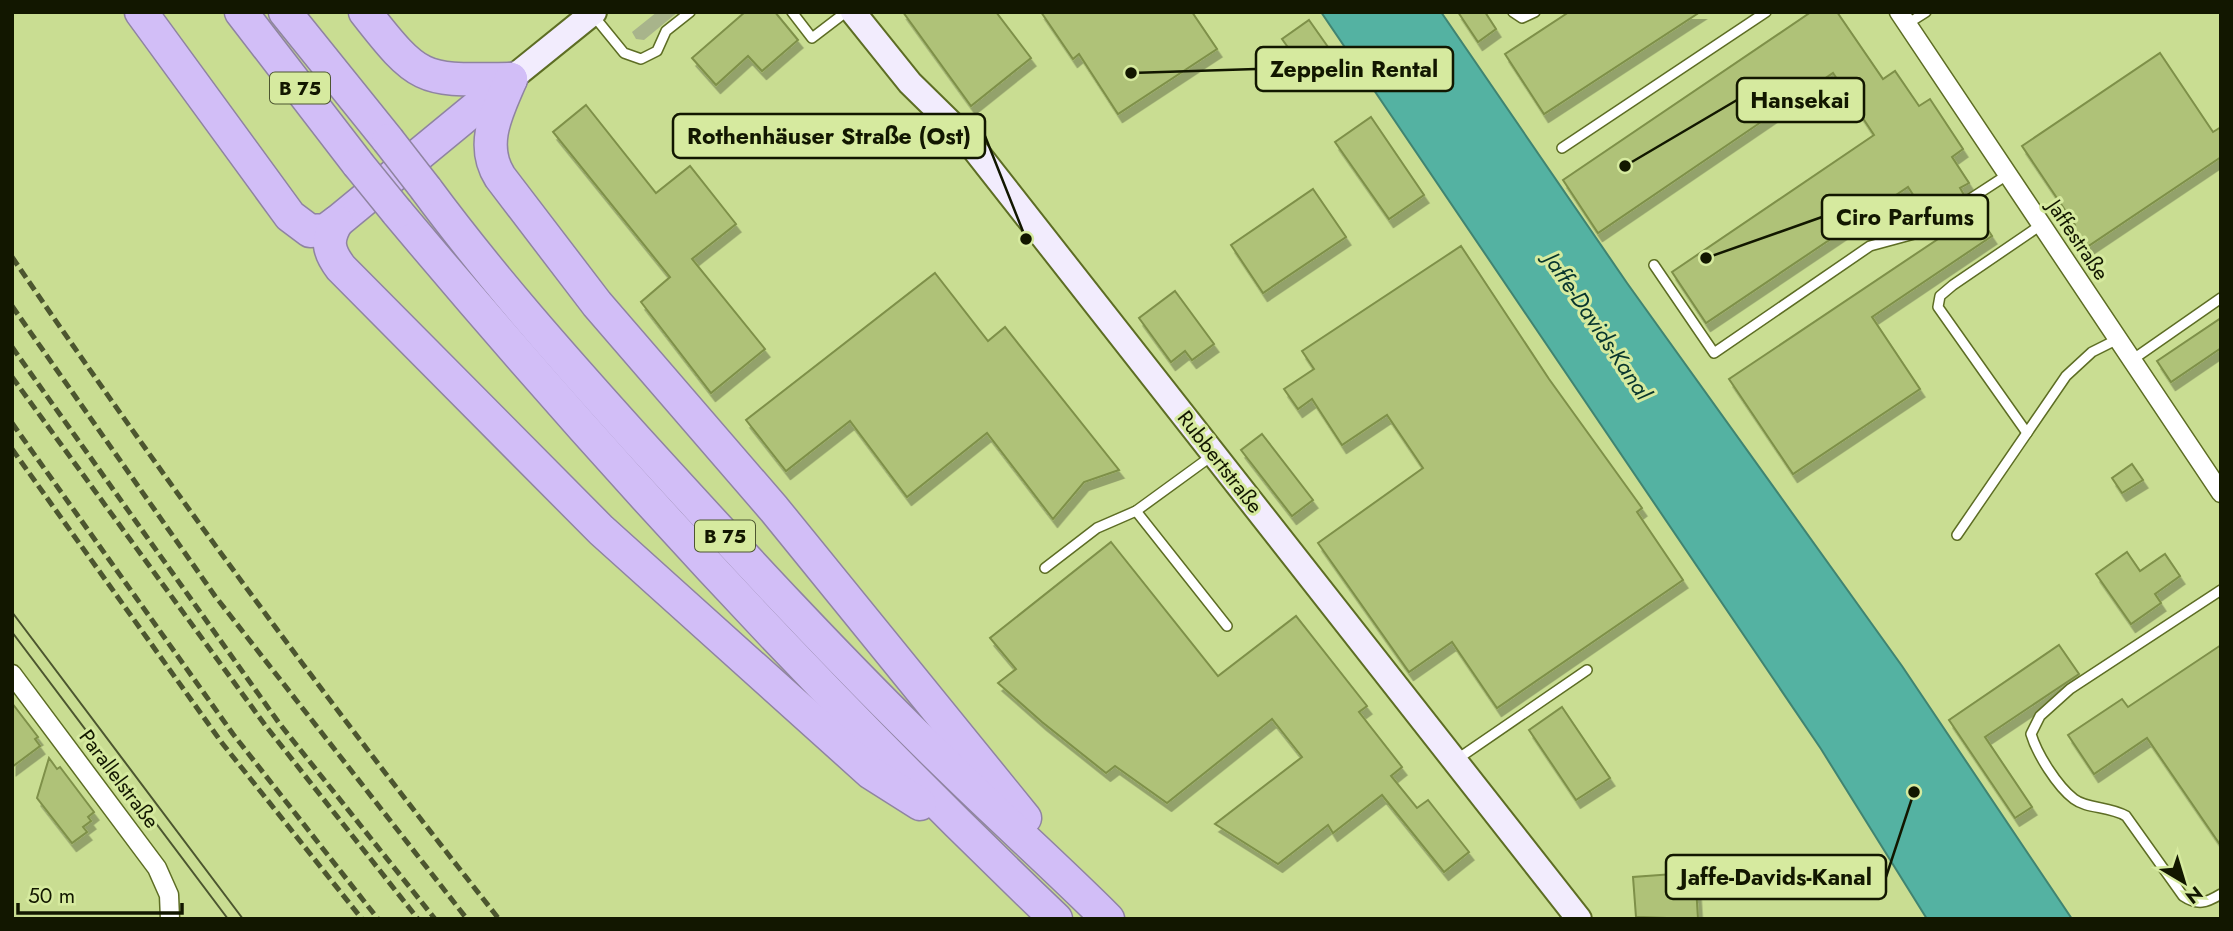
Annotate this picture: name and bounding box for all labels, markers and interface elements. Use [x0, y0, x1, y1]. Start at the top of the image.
callout: Zeppelin Rental [1256, 47, 1453, 91]
text: Zeppelin Rental [1270, 52, 1438, 86]
road number: B 75 [270, 72, 330, 104]
callout: Hansekai [1737, 78, 1864, 122]
text: Hansekai [1750, 83, 1850, 117]
callout: Rothenhäuser Straße (Ost) [673, 114, 985, 158]
text: Rothenhäuser Straße (Ost) [687, 119, 971, 153]
street label: Jaffestraße [2038, 191, 2116, 286]
callout: Ciro Parfums [1822, 195, 1988, 239]
text: Ciro Parfums [1836, 200, 1974, 234]
water label: Jaffe-Davids-Kanal [1534, 242, 1661, 407]
street label: Rubbertstraße [1170, 404, 1270, 520]
road number: B 75 [695, 520, 755, 552]
street label: Parallelstraße [72, 723, 166, 835]
north arrow [2149, 847, 2219, 917]
callout: Jaffe-Davids-Kanal [1666, 855, 1886, 899]
text: Jaffe-Davids-Kanal [1676, 860, 1872, 894]
scale bar [18, 872, 182, 916]
text: N [2180, 880, 2208, 910]
text: 50 m [28, 881, 75, 911]

